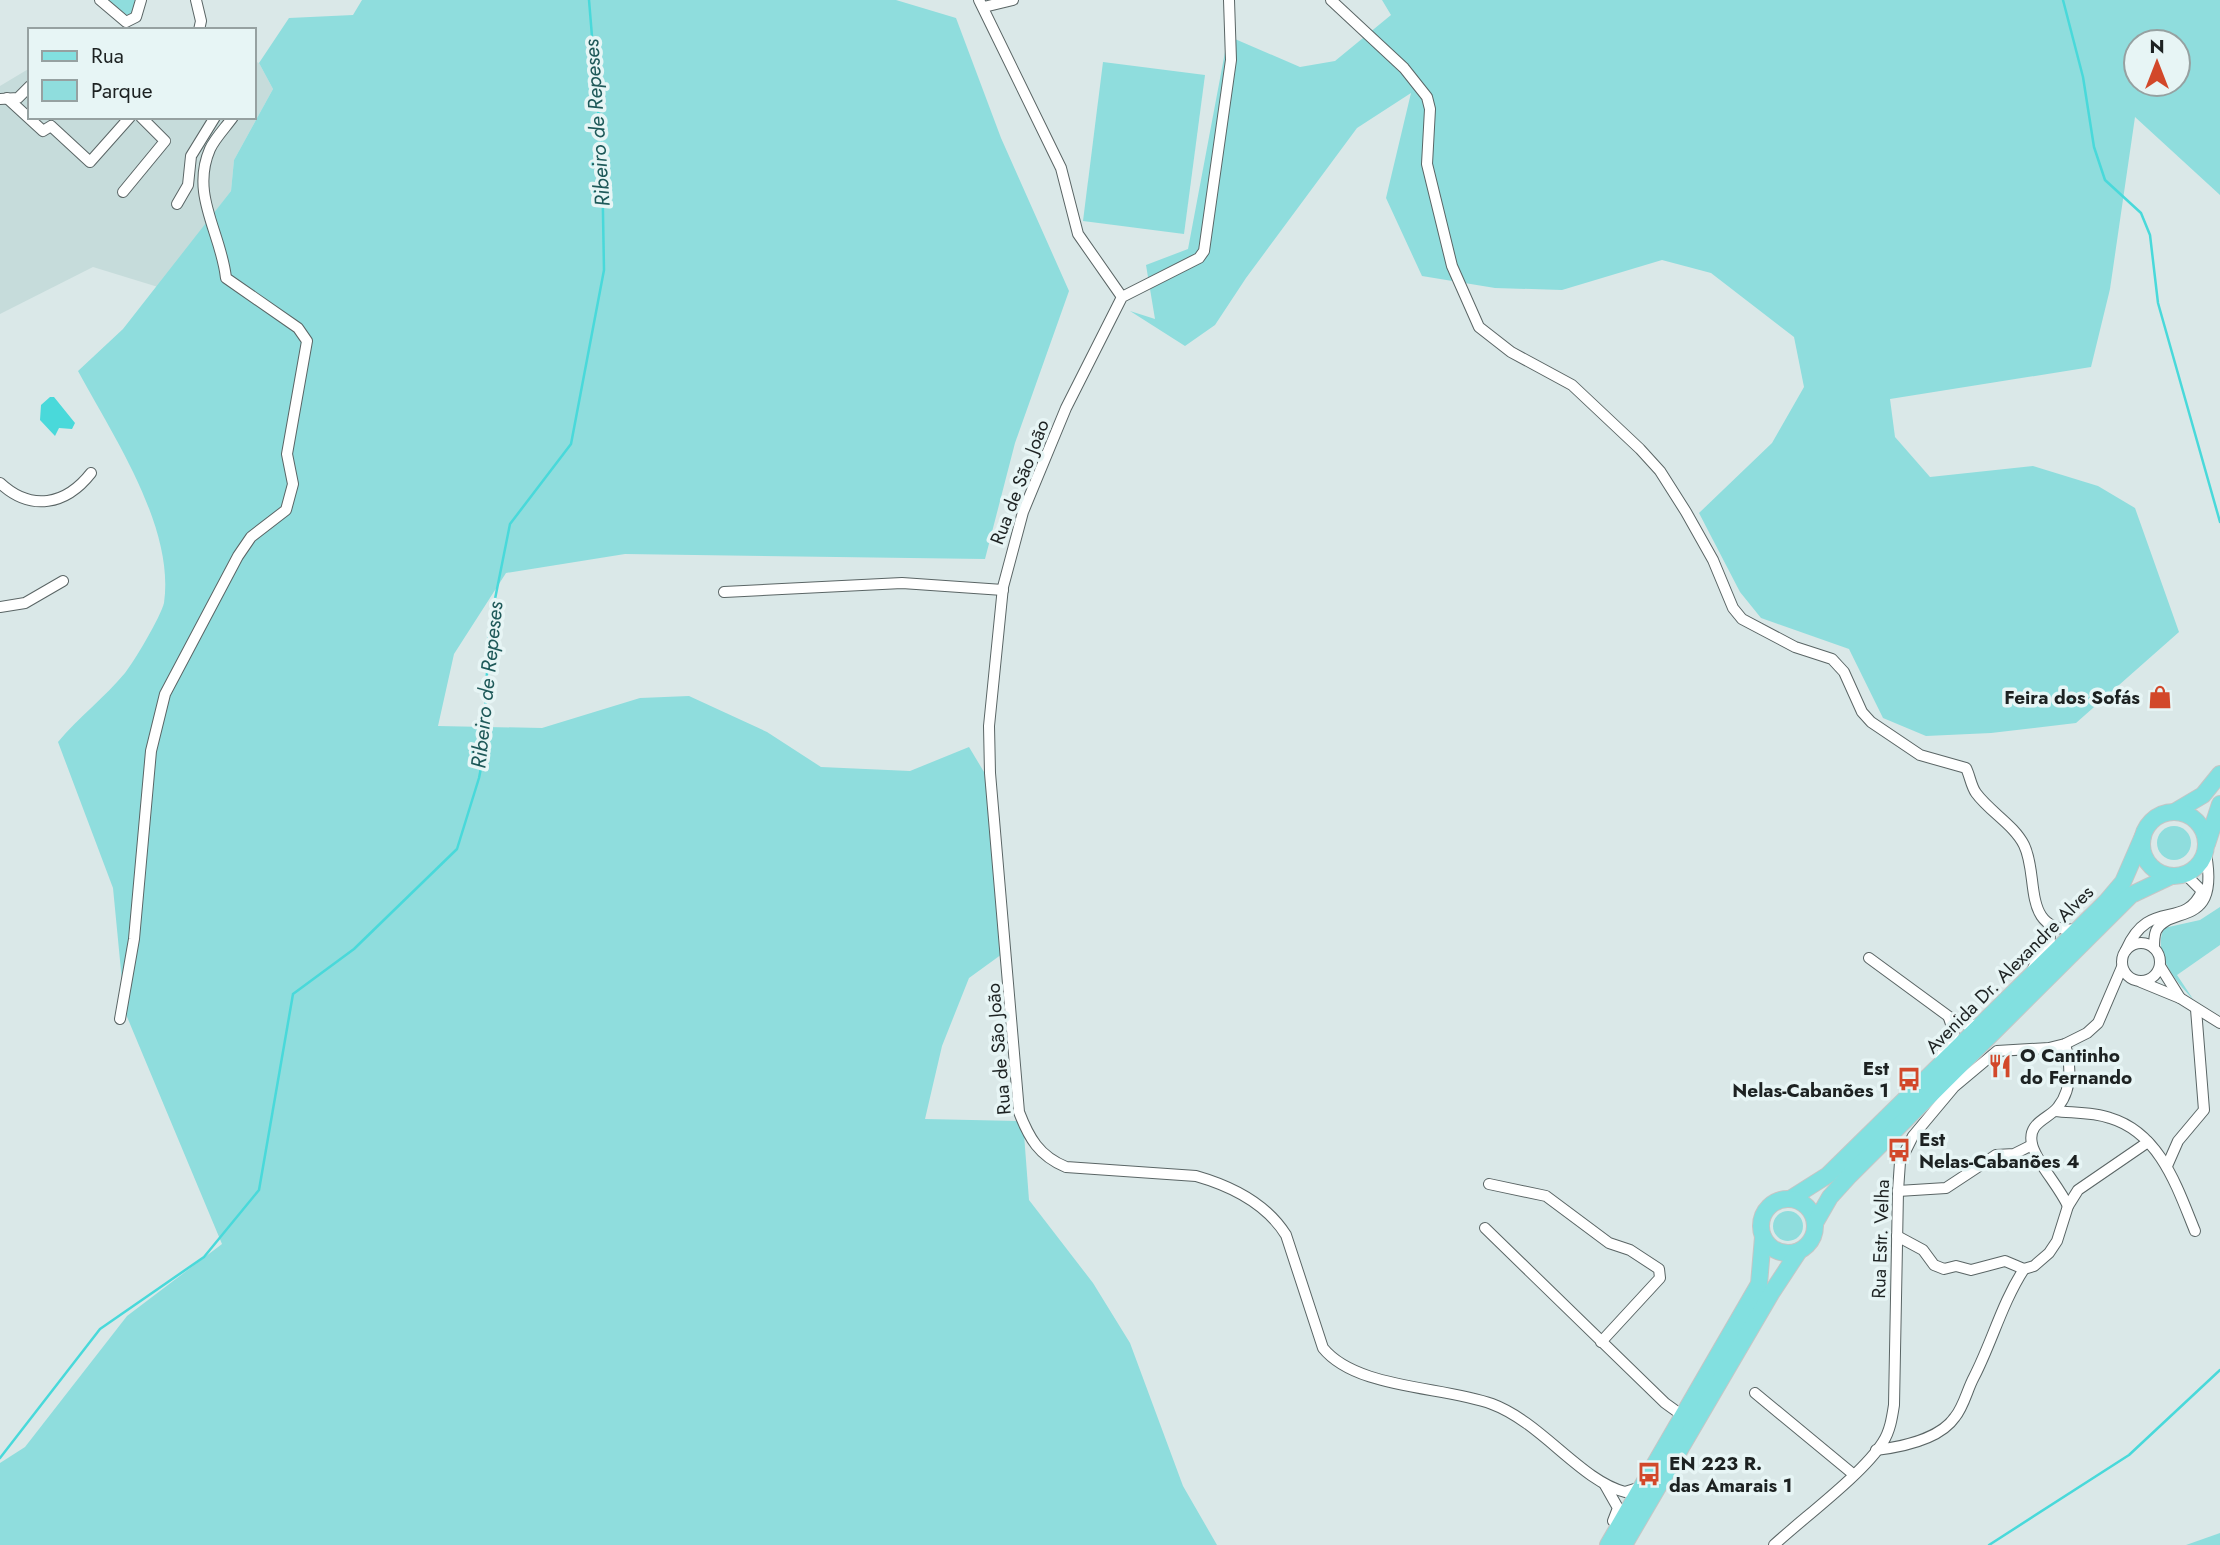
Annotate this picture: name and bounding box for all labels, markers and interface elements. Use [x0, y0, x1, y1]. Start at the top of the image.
legend [28, 28, 256, 119]
north arrow [2122, 28, 2192, 98]
text: N [2149, 33, 2165, 60]
water label: Ribeiro de Repeses [576, 38, 618, 208]
text: Rua [91, 41, 124, 71]
text: Parque [91, 76, 153, 106]
street label: Rua de São João [983, 416, 1056, 549]
water label: Ribeiro de Repeses [463, 599, 511, 770]
shop icon: Feira dos Sofás [2146, 683, 2174, 711]
place label: Feira dos Sofás [2004, 684, 2140, 711]
street label: Avenida Dr. Alexandre Alves [1919, 879, 2100, 1060]
street label: Rua de São João [979, 982, 1018, 1116]
place label: O Cantinho do Fernando [2020, 1042, 2132, 1091]
restaurant icon: O Cantinho do Fernando [1986, 1052, 2014, 1080]
place label: Est Nelas-Cabanões 1 [1732, 1055, 1889, 1104]
bus stop icon: Est Nelas-Cabanões 1 [1895, 1065, 1923, 1093]
place label: Est Nelas-Cabanões 4 [1919, 1126, 2079, 1175]
bus stop icon: Est Nelas-Cabanões 4 [1885, 1136, 1913, 1164]
street label: Rua Estr. Velha [1865, 1179, 1896, 1299]
place label: EN 223 R. das Amarais 1 [1669, 1450, 1792, 1499]
bus stop icon: EN 223 R. das Amarais 1 [1635, 1460, 1663, 1488]

